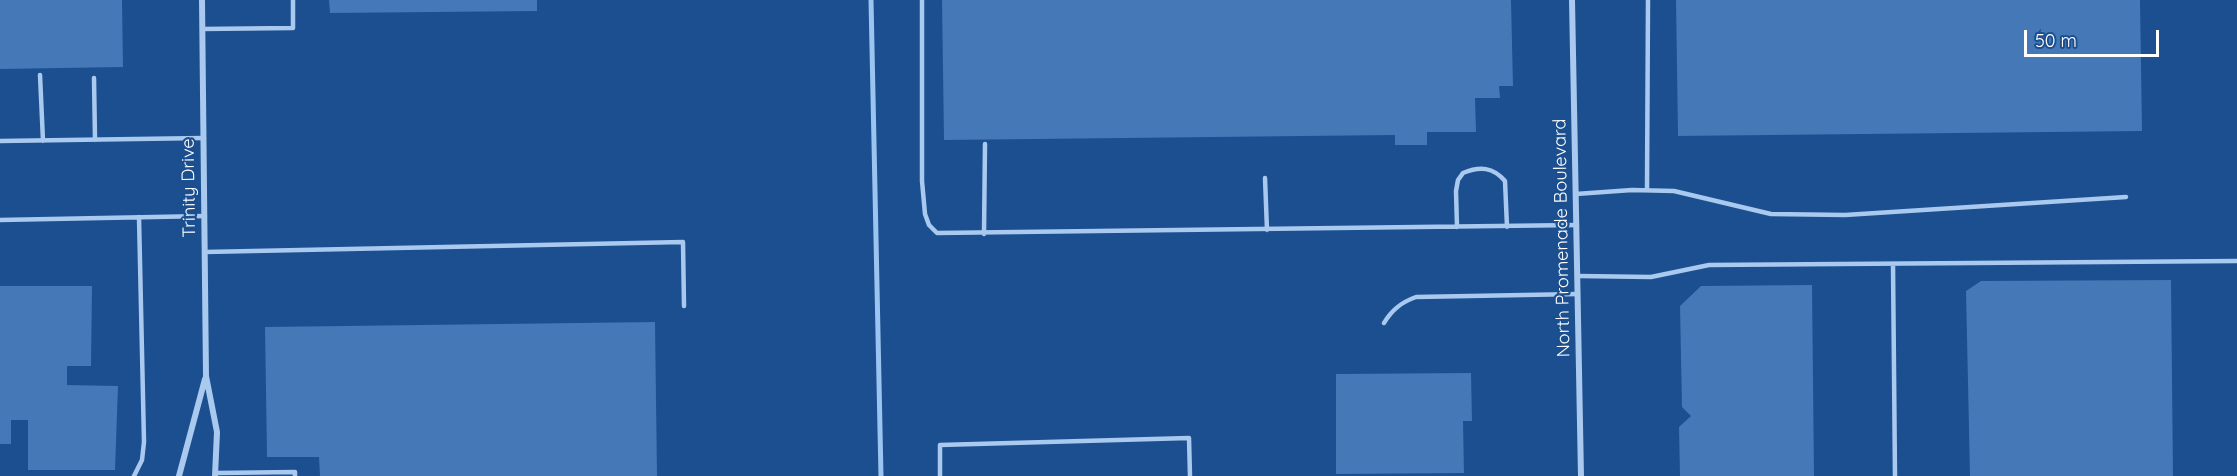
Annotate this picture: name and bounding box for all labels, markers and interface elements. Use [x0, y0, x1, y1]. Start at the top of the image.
scale bar [2027, 18, 2162, 56]
text: 50 m [2035, 29, 2077, 52]
street label: North Promenade Boulevard [1549, 118, 1575, 358]
street label: Trinity Drive [177, 138, 201, 238]

